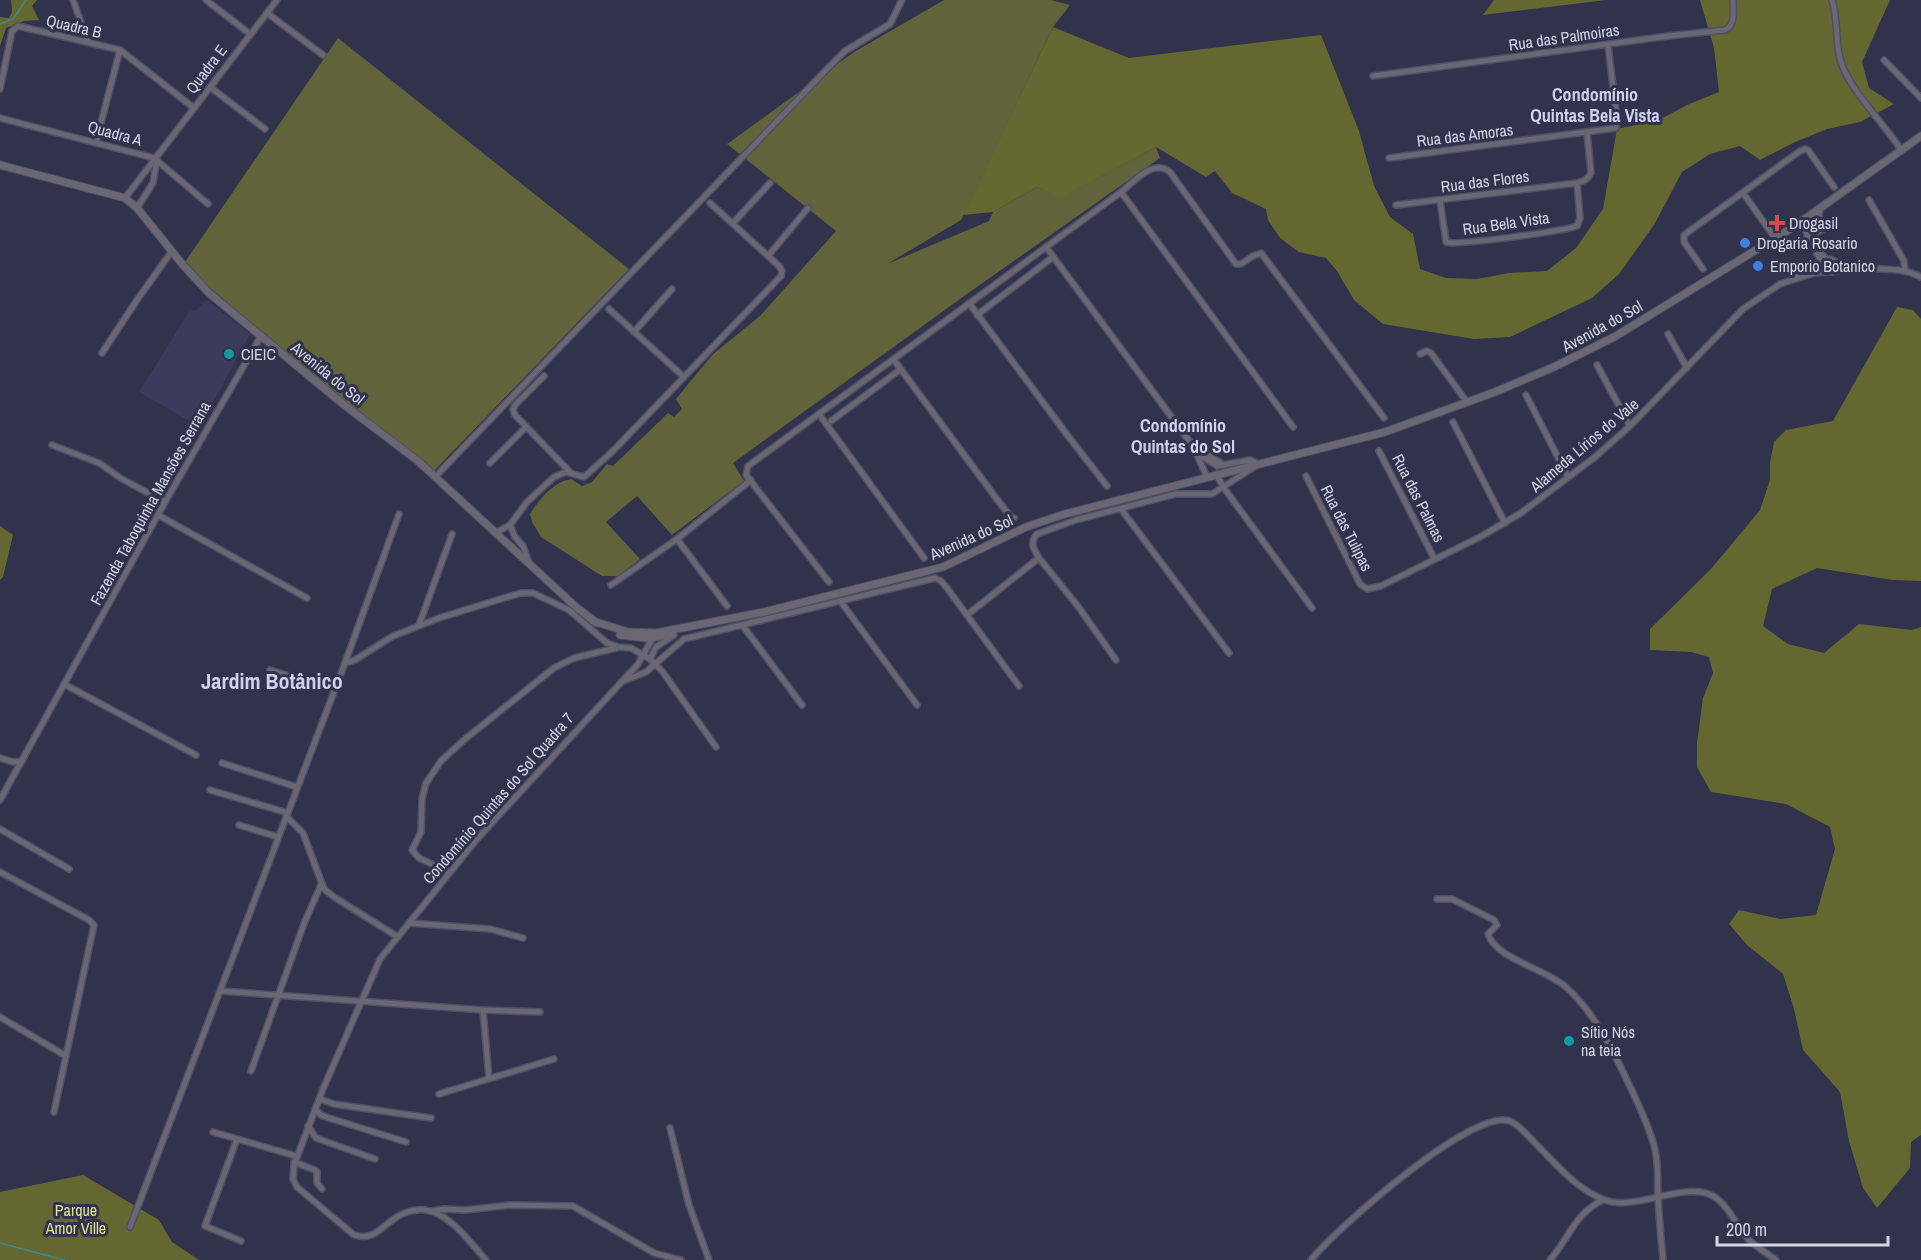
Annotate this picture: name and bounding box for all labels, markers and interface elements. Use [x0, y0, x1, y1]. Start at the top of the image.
street label: Quadra B [44, 9, 104, 43]
street label: Rua das Palmoiras [1507, 18, 1621, 56]
street label: Quadra E [180, 40, 232, 98]
district label: Condomínio Quintas Bela Vista [1530, 82, 1660, 128]
street label: Quadra A [85, 115, 145, 151]
street label: Rua das Amoras [1416, 118, 1514, 152]
street label: Rua das Flores [1440, 165, 1530, 197]
street label: Rua Bela Vista [1461, 206, 1551, 240]
place label: Drogasil [1789, 212, 1838, 234]
marker: Drogasil [1770, 216, 1784, 230]
place label: Drogaria Rosario [1757, 232, 1858, 254]
marker: Drogaria Rosario [1738, 236, 1752, 250]
place label: Emporio Botanico [1770, 255, 1875, 277]
marker: Emporio Botanico [1751, 259, 1765, 273]
street label: Avenida do Sol [1557, 295, 1646, 358]
street label: Avenida do Sol [286, 336, 369, 410]
place label: CIEIC [241, 343, 276, 365]
marker: CIEIC [222, 347, 236, 361]
street label: Alameda Lírios do Vale [1524, 393, 1643, 498]
street label: Fazenda Taboquinha Mansões Serrana [85, 397, 216, 609]
district label: Condomínio Quintas do Sol [1131, 413, 1235, 459]
street label: Rua das Palmas [1387, 450, 1451, 546]
street label: Rua das Tulipas [1316, 481, 1378, 575]
street label: Avenida do Sol [925, 509, 1016, 566]
district label: Jardim Botânico [201, 666, 343, 696]
street label: Condomínio Quintas do Sol Quadra 7 [417, 708, 579, 888]
place label: Sítio Nós na teia [1581, 1021, 1635, 1061]
marker: Sítio Nós na teia [1562, 1034, 1576, 1048]
park label: Parque Amor Ville [45, 1199, 106, 1239]
scale bar [1717, 1209, 1888, 1247]
text: 200 m [1726, 1217, 1767, 1242]

